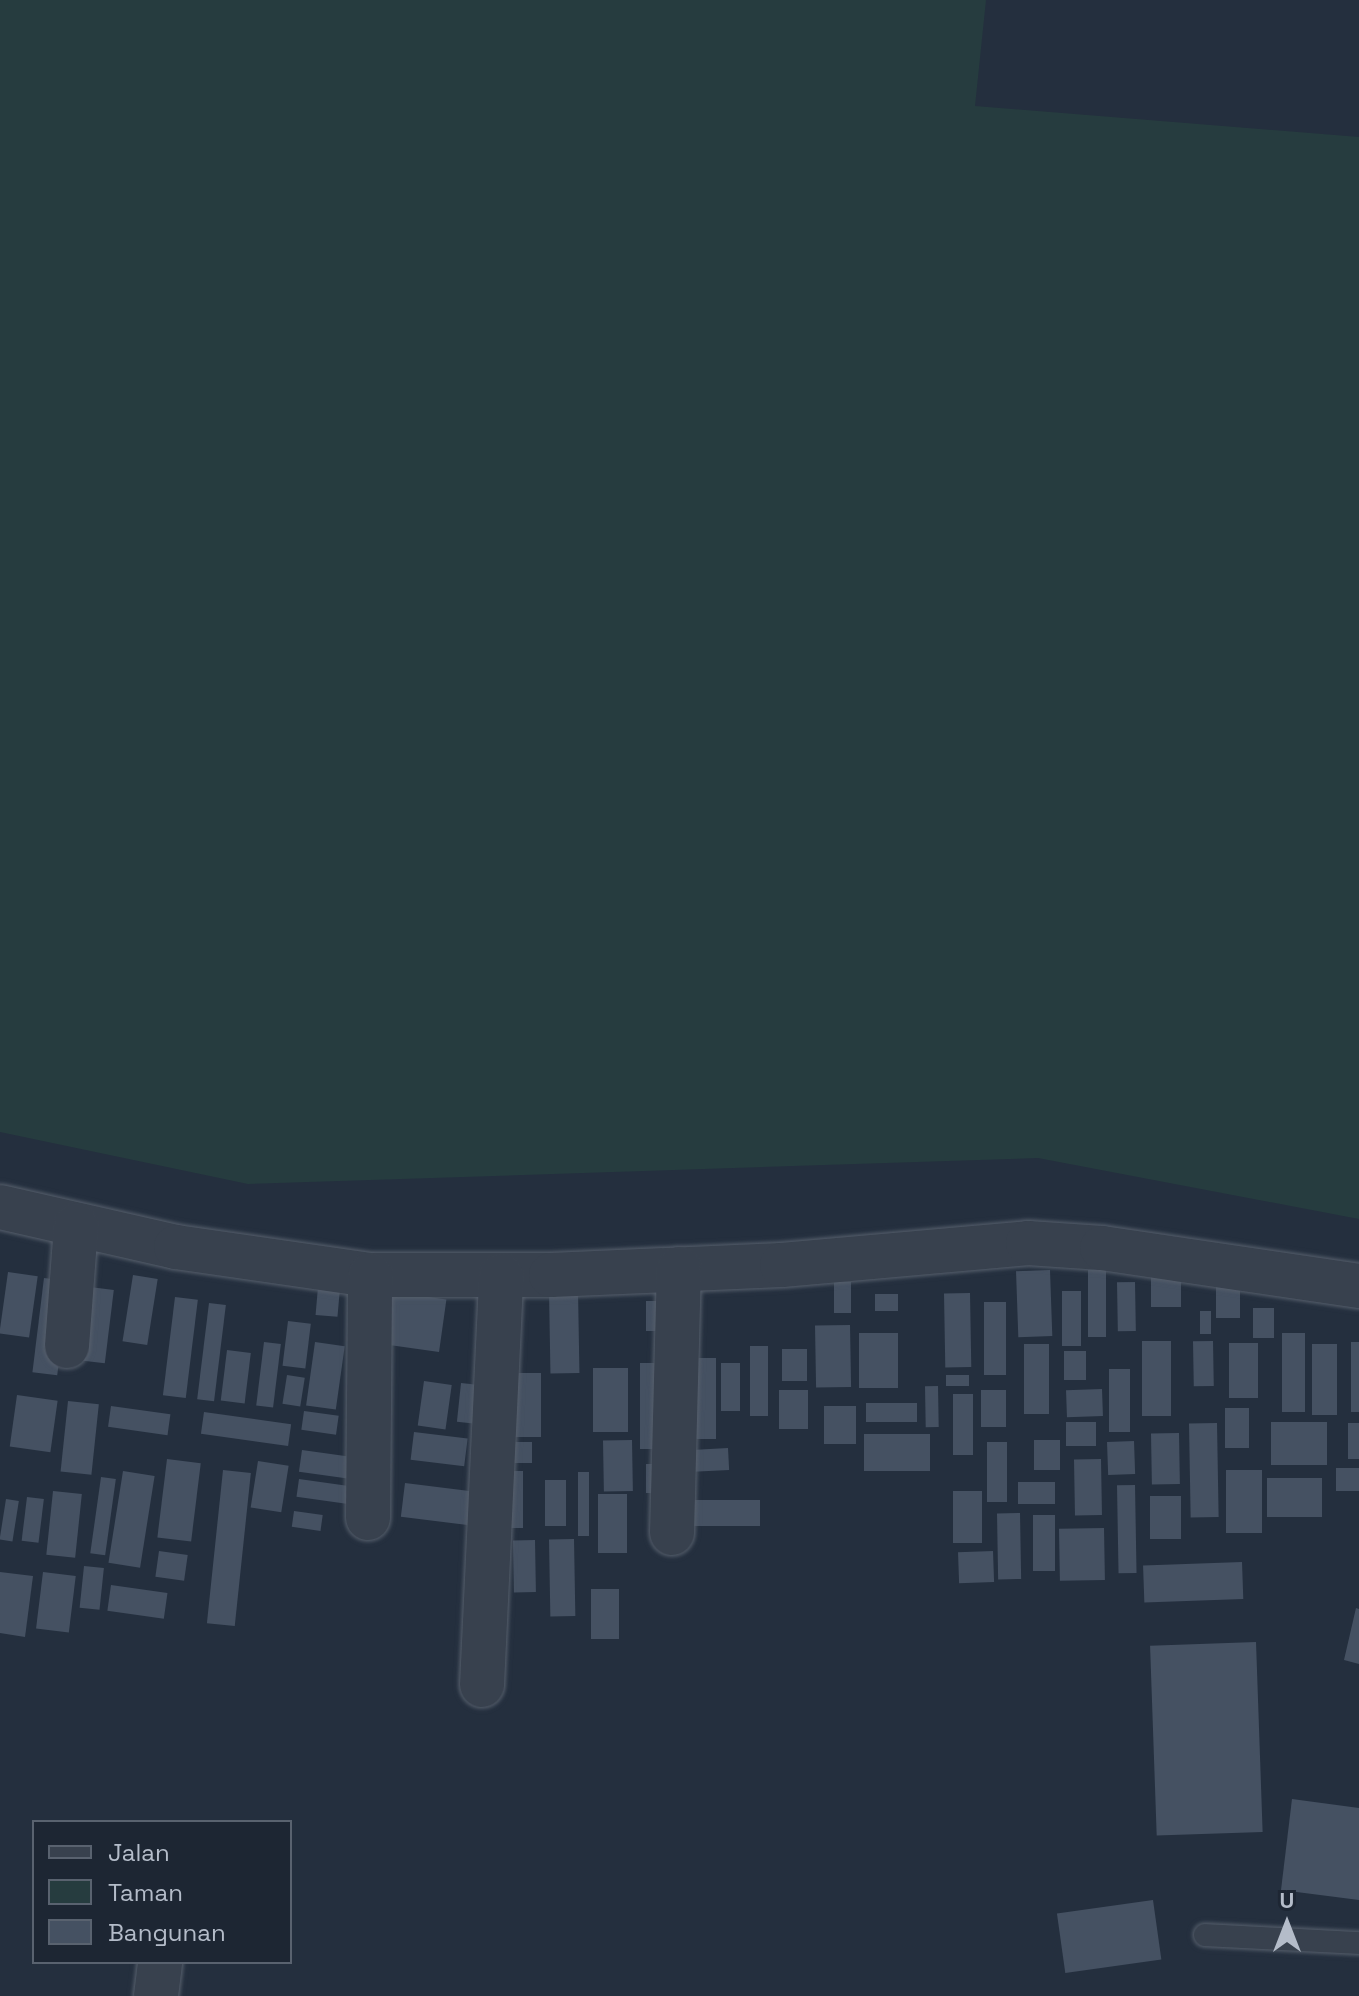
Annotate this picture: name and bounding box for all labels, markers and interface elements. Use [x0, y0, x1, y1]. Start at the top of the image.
legend [32, 1820, 292, 1964]
text: Jalan [108, 1837, 170, 1868]
text: Taman [108, 1877, 183, 1908]
north arrow [1247, 1884, 1327, 1964]
text: U [1280, 1886, 1294, 1914]
text: Bangunan [108, 1917, 226, 1948]

